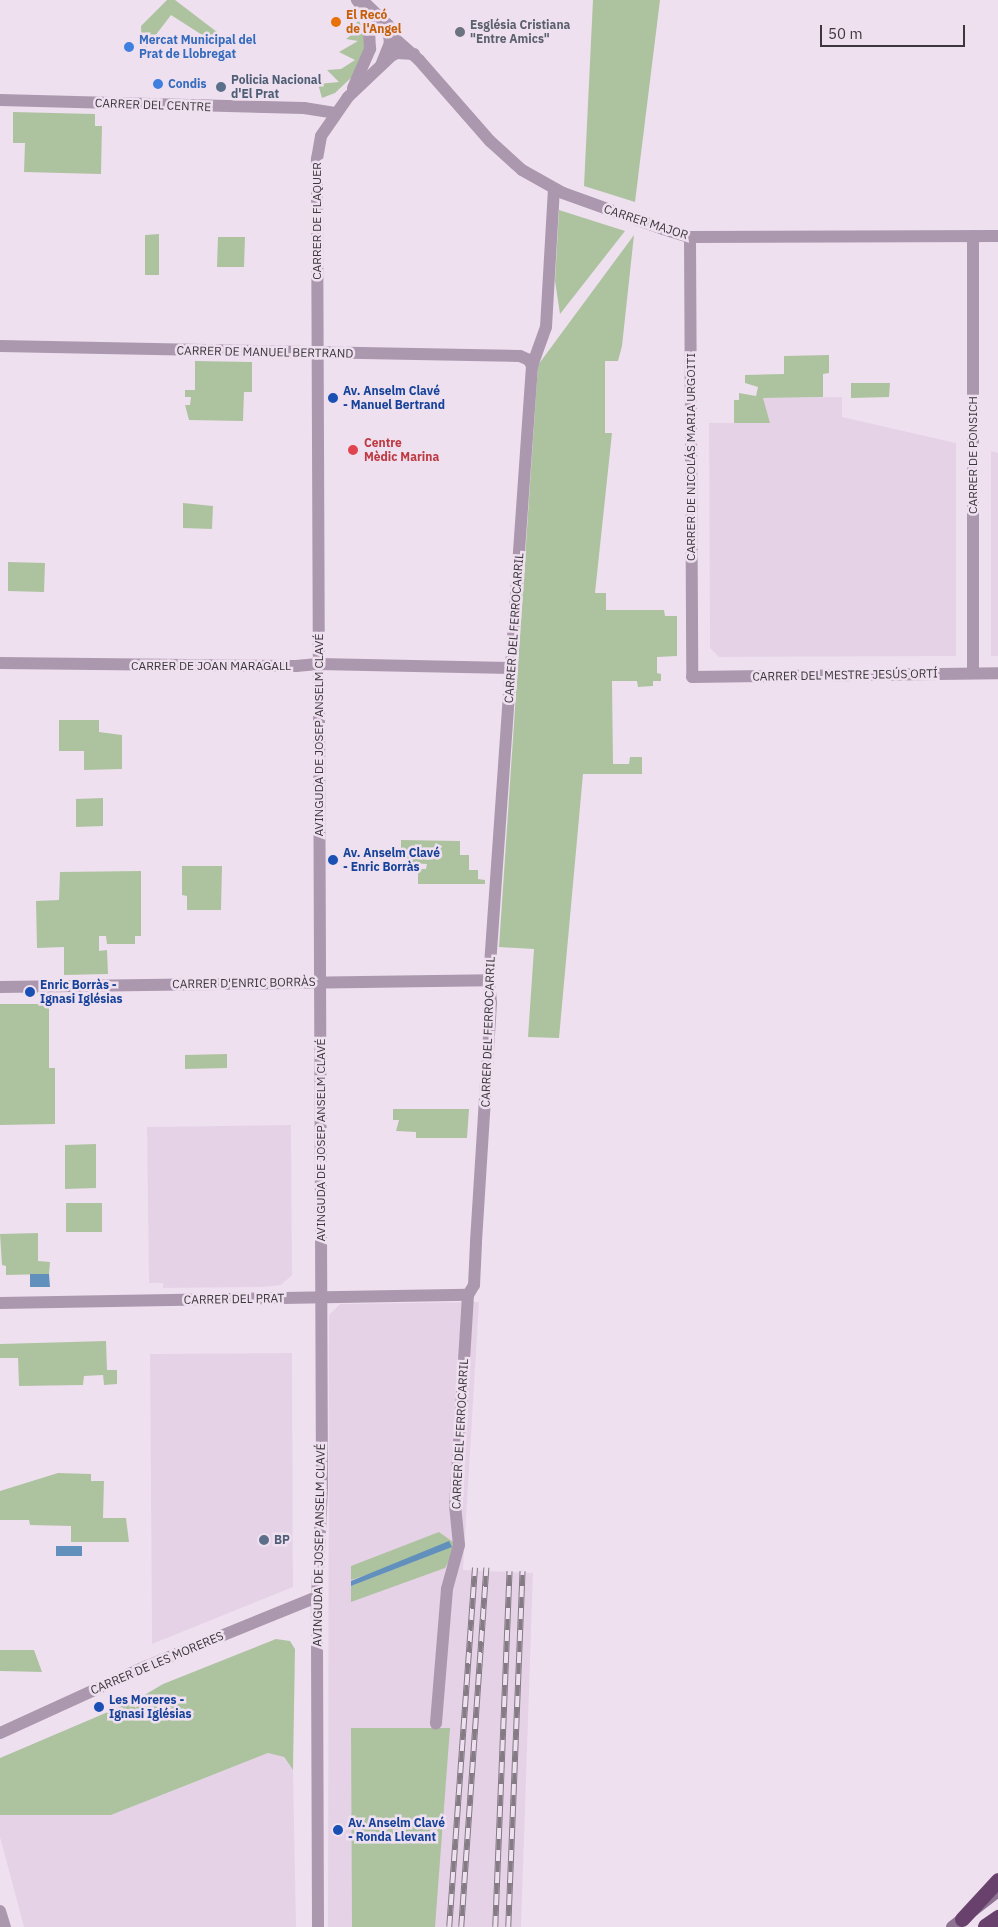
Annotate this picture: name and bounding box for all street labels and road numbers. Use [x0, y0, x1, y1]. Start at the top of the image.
street label: CARRER DEL CENTRE [95, 96, 211, 114]
street label: CARRER DE FLAQUER [310, 162, 324, 280]
street label: CARRER MAJOR [602, 202, 690, 242]
street label: CARRER DE MANUEL BERTRAND [176, 343, 354, 361]
street label: CARRER DE NICOLÁS MARIA URGOITI [684, 353, 698, 561]
street label: CARRER DE PONSICH [966, 396, 980, 514]
street label: CARRER DEL FERROCARRIL [502, 552, 526, 704]
street label: AVINGUDA DE JOSEP ANSELM CLAVÉ [312, 633, 326, 837]
street label: CARRER DE JOAN MARAGALL [131, 659, 291, 673]
street label: CARRER DEL MESTRE JESÚS ORTÍ [752, 666, 938, 684]
street label: CARRER DEL FERROCARRIL [478, 956, 498, 1108]
street label: CARRER D'ENRIC BORRÀS [172, 975, 316, 991]
street label: AVINGUDA DE JOSEP ANSELM CLAVÉ [314, 1038, 328, 1242]
street label: CARRER DEL PRAT [184, 1291, 284, 1307]
street label: CARRER DEL FERROCARRIL [449, 1358, 471, 1510]
street label: AVINGUDA DE JOSEP ANSELM CLAVÉ [310, 1443, 328, 1647]
street label: CARRER DE LES MORERES [88, 1628, 226, 1698]

